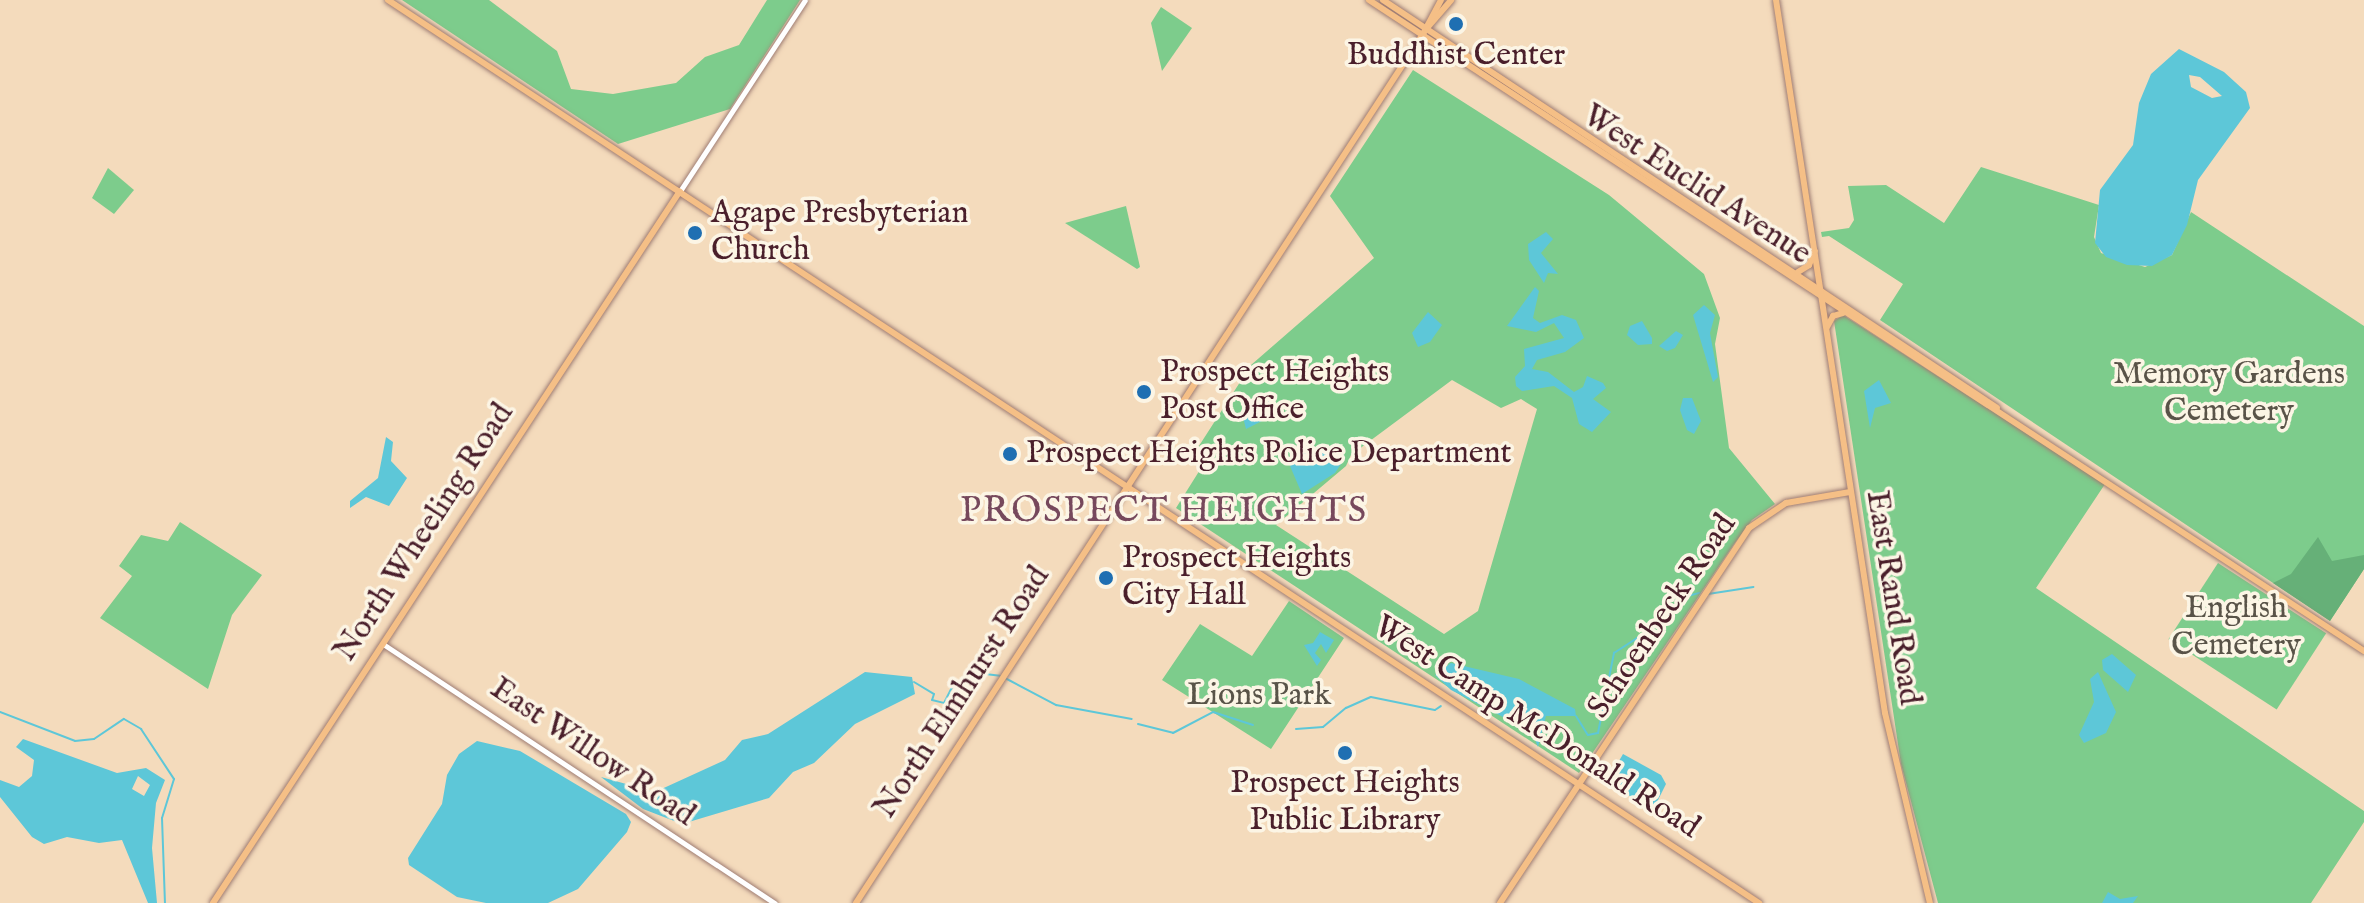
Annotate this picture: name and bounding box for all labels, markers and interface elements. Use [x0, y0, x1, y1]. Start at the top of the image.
marker: Buddhist Center [1447, 15, 1465, 33]
place label: Buddhist Center [1347, 37, 1565, 75]
street label: West Euclid Avenue [1575, 98, 1817, 274]
place label: Agape Presbyterian Church [711, 196, 968, 271]
marker: Agape Presbyterian Church [686, 224, 704, 242]
place label: Prospect Heights Post Office [1160, 355, 1389, 430]
park label: Memory Gardens Cemetery [2113, 357, 2345, 432]
marker: Prospect Heights Post Office [1135, 383, 1153, 401]
street label: North Wheeling Road [327, 397, 523, 669]
place label: Prospect Heights Police Department [1026, 435, 1511, 473]
marker: Prospect Heights Police Department [1001, 445, 1019, 463]
street label: East Rand Road [1856, 488, 1928, 708]
district label: PROSPECT HEIGHTS [960, 490, 1368, 534]
street label: Schoenbeck Road [1581, 508, 1745, 726]
place label: Prospect Heights City Hall [1122, 541, 1351, 616]
street label: North Elmhurst Road [867, 560, 1059, 826]
marker: Prospect Heights City Hall [1097, 569, 1115, 587]
park label: English Cemetery [2171, 591, 2301, 666]
street label: West Camp McDonald Road [1366, 608, 1706, 848]
street label: East Willow Road [482, 670, 702, 836]
park label: Lions Park [1187, 677, 1331, 715]
marker: Prospect Heights Public Library [1336, 744, 1354, 762]
place label: Prospect Heights Public Library [1230, 766, 1460, 841]

